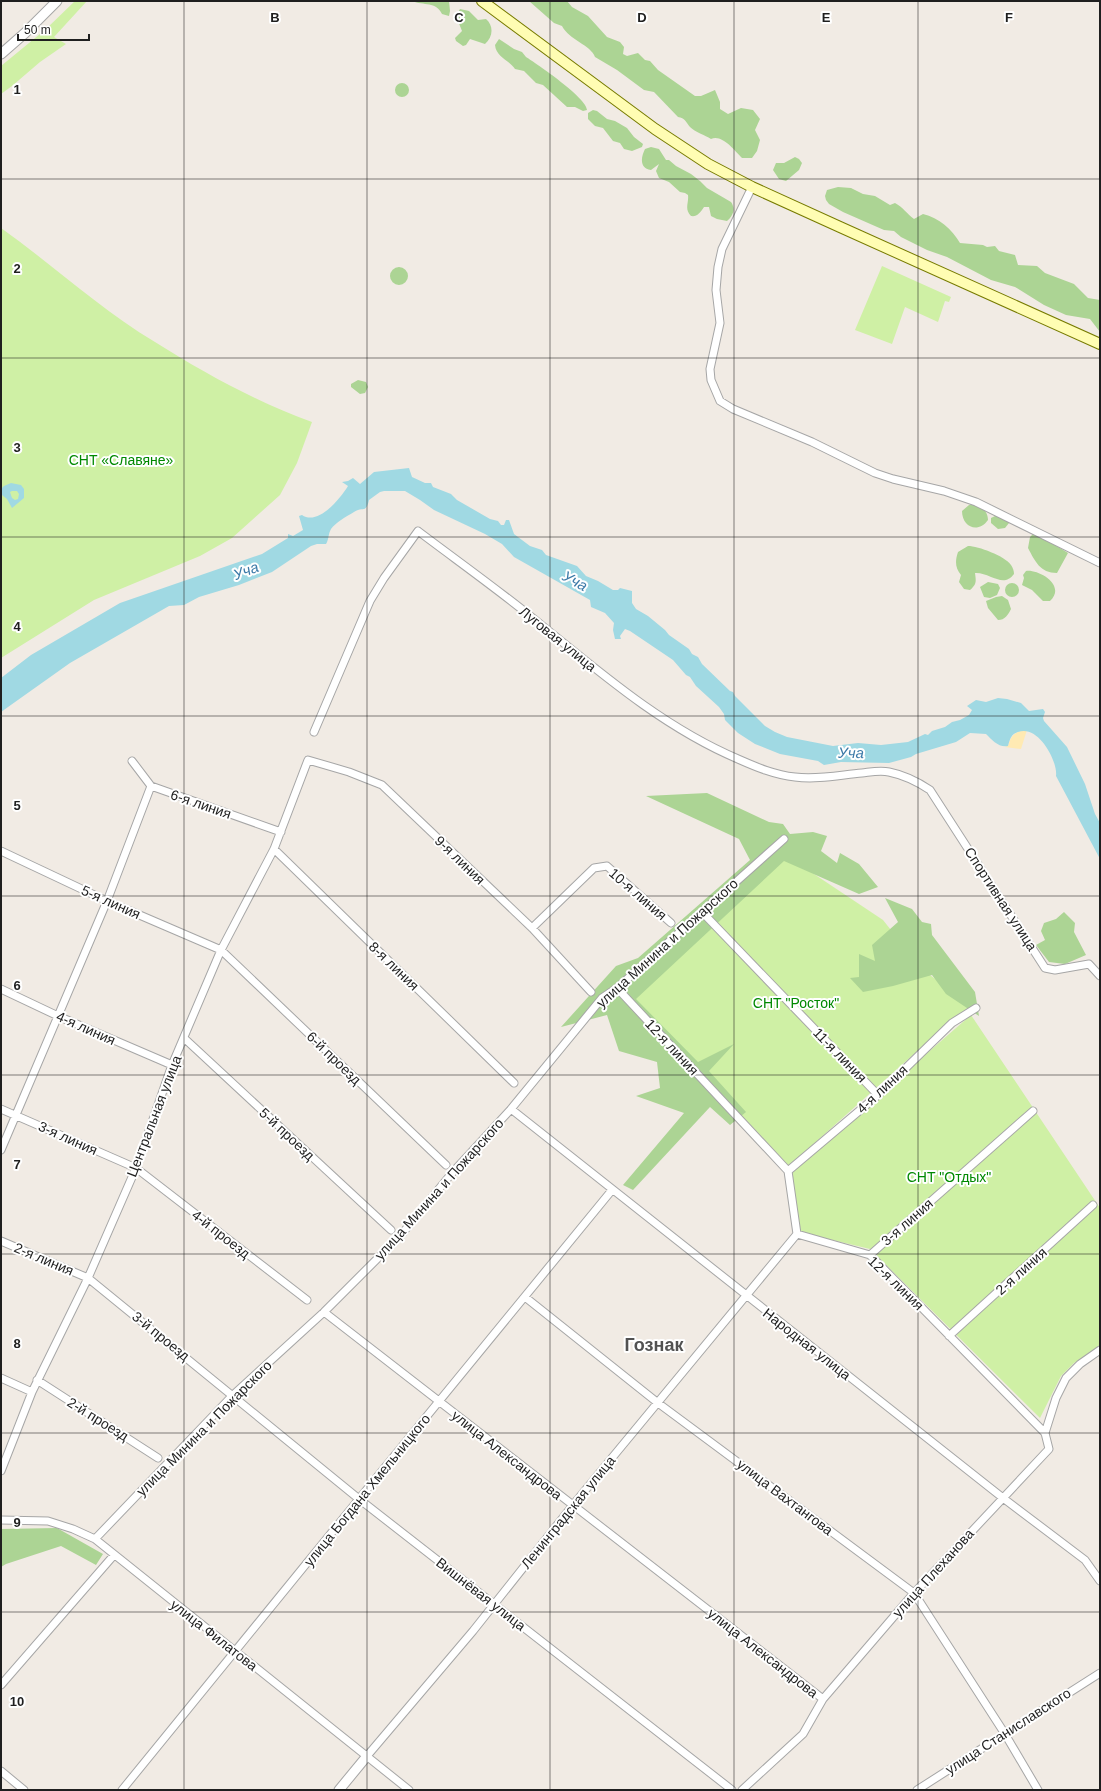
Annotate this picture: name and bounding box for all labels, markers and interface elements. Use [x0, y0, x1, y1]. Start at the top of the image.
text: B [270, 10, 280, 25]
text: C [454, 10, 464, 25]
text: D [637, 10, 647, 25]
text: E [822, 10, 831, 25]
text: F [1005, 10, 1013, 25]
scale bar [18, 16, 89, 42]
text: 50 m [24, 23, 51, 37]
text: 1 [13, 82, 21, 97]
text: 2 [13, 261, 21, 276]
text: 3 [13, 440, 21, 455]
park label: СНТ «Славяне» [69, 452, 174, 468]
water label: Уча [230, 558, 261, 583]
water label: Уча [559, 566, 591, 594]
street label: Луговая улица [516, 603, 600, 675]
text: 4 [13, 619, 21, 634]
water label: Уча [837, 744, 864, 761]
street label: 6-я линия [169, 786, 233, 822]
text: 5 [13, 798, 21, 813]
street label: 9-я линия [432, 832, 488, 888]
street label: Спортивная улица [962, 844, 1041, 954]
street label: 10-я линия [606, 865, 670, 923]
street label: улица Минина и Пожарского [593, 875, 741, 1011]
street label: 5-я линия [79, 882, 143, 922]
street label: 8-я линия [366, 938, 422, 994]
text: 6 [13, 978, 21, 993]
park label: СНТ "Росток" [753, 995, 839, 1011]
street label: 4-я линия [54, 1008, 118, 1048]
street label: 12-я линия [642, 1016, 702, 1078]
street label: 11-я линия [810, 1024, 870, 1086]
street label: 6-й проезд [304, 1028, 364, 1088]
street label: Центральная улица [123, 1053, 185, 1179]
street label: 4-я линия [853, 1062, 911, 1116]
street label: 5-й проезд [256, 1105, 318, 1163]
street label: улица Минина и Пожарского [371, 1115, 507, 1263]
street label: 3-я линия [36, 1118, 100, 1158]
text: 7 [13, 1157, 21, 1172]
park label: СНТ "Отдых" [907, 1169, 991, 1185]
street label: 3-я линия [878, 1195, 936, 1249]
street label: 4-й проезд [189, 1206, 253, 1262]
street label: 2-я линия [12, 1239, 76, 1279]
street label: 2-я линия [992, 1244, 1050, 1298]
street label: 12-я линия [865, 1253, 927, 1313]
street label: Народная улица [760, 1305, 854, 1383]
street label: 3-й проезд [129, 1308, 193, 1364]
district label: Гознак [625, 1335, 684, 1355]
text: 8 [13, 1336, 21, 1351]
street label: улица Минина и Пожарского [133, 1357, 275, 1499]
street label: 2-й проезд [64, 1394, 132, 1444]
street label: улица Александрова [449, 1407, 565, 1503]
street label: улица Богдана Хмельницкого [301, 1411, 433, 1569]
street label: Ленинградская улица [518, 1452, 618, 1572]
street label: улица Вахтангова [734, 1456, 836, 1538]
text: 9 [13, 1515, 21, 1530]
street label: улица Плеханова [889, 1525, 977, 1620]
street label: Вишнёвая улица [433, 1554, 529, 1634]
street label: улица Филатова [167, 1596, 261, 1674]
street label: улица Александрова [705, 1605, 821, 1701]
street label: улица Станиславского [942, 1684, 1074, 1777]
text: 10 [10, 1694, 24, 1709]

